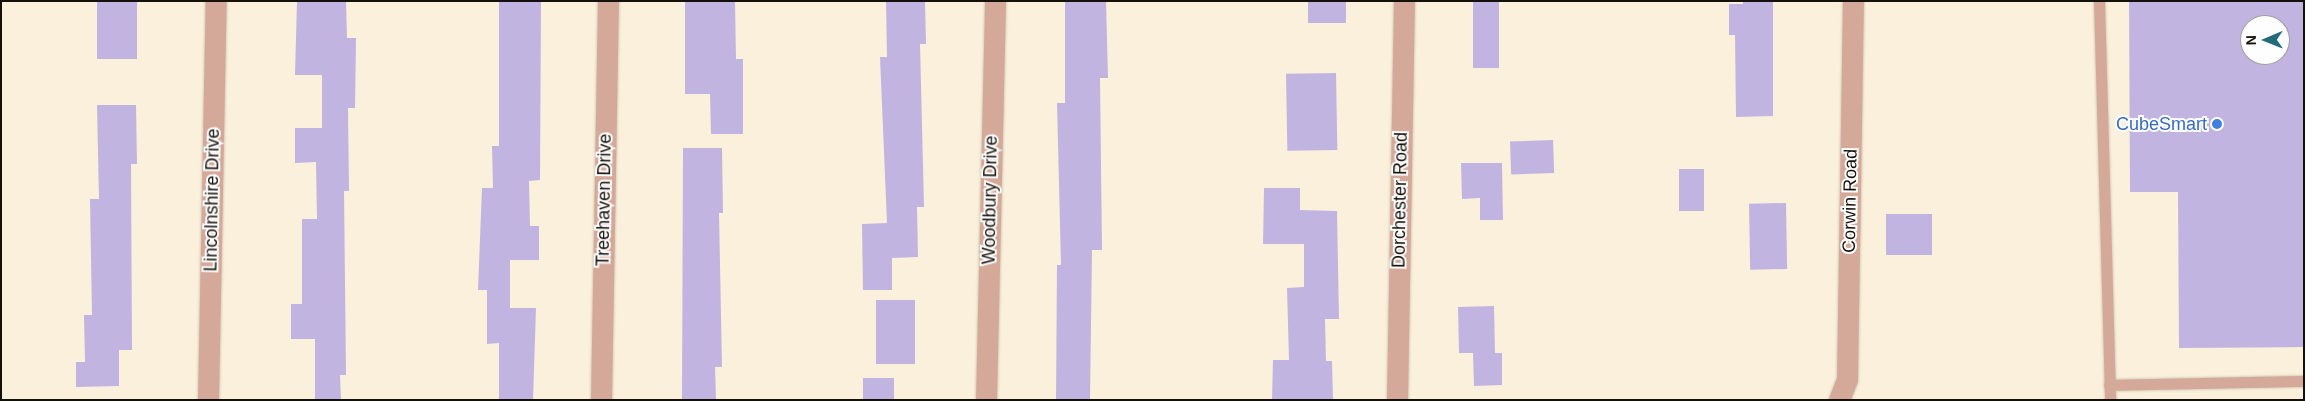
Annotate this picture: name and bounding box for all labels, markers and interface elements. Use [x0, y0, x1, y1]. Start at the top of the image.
north arrow [2240, 15, 2290, 65]
text: N [2243, 35, 2259, 45]
place label: CubeSmart [2116, 113, 2207, 135]
marker: CubeSmart [2211, 118, 2223, 130]
street label: Lincolnshire Drive [200, 128, 224, 272]
street label: Dorchester Road [1388, 132, 1412, 268]
street label: Treehaven Drive [592, 134, 616, 266]
street label: Woodbury Drive [978, 135, 1002, 265]
street label: Corwin Road [1838, 149, 1862, 253]

